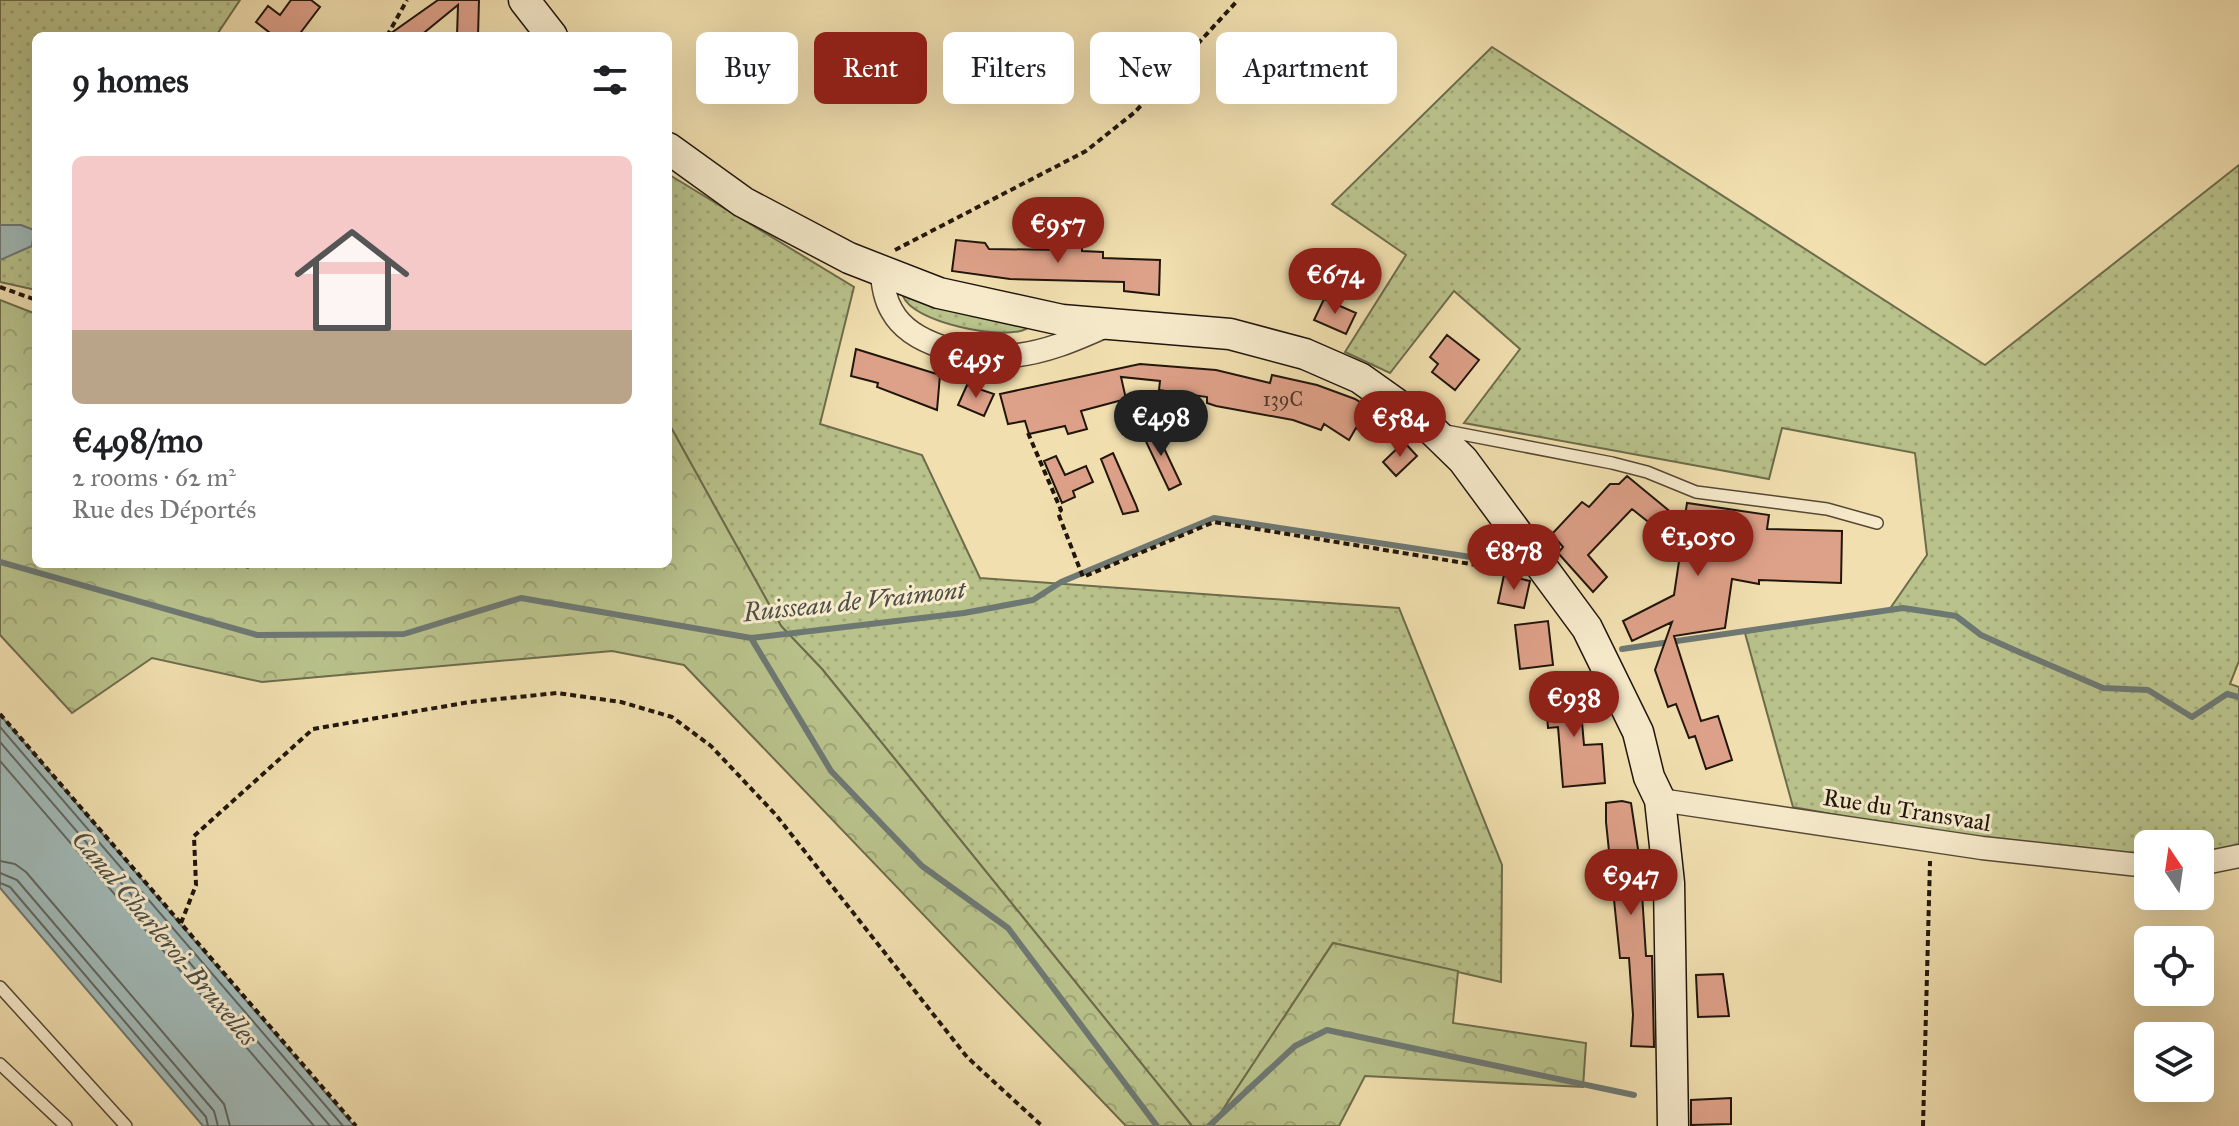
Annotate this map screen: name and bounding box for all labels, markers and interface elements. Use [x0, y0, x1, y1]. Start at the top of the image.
chip: Buy [696, 32, 798, 104]
chip: Rent [814, 32, 927, 104]
chip: Filters [943, 32, 1074, 104]
chip: New [1090, 32, 1200, 104]
chip: Apartment [1216, 32, 1397, 104]
icon: filters [588, 58, 632, 102]
text: 9 homes [72, 60, 189, 101]
pin: €957 [1011, 197, 1105, 265]
text: €957 [1030, 207, 1086, 239]
icon: home [280, 208, 424, 352]
pin: €674 [1288, 248, 1382, 316]
text: €674 [1307, 258, 1363, 290]
pin: €495 [929, 332, 1023, 400]
text: €495 [948, 342, 1004, 374]
house number: 139C [1263, 387, 1303, 411]
pin: €498 [1114, 390, 1208, 458]
pin: €584 [1353, 391, 1447, 459]
text: €498 [1132, 400, 1190, 432]
text: €584 [1372, 401, 1428, 433]
text: €498/mo [72, 420, 203, 461]
text: 2 rooms · 62 m² [72, 461, 236, 493]
text: Rue des Déportés [72, 493, 256, 525]
pin: €1,050 [1633, 510, 1763, 578]
text: €1,050 [1660, 520, 1736, 552]
pin: €878 [1467, 524, 1561, 592]
text: €878 [1485, 534, 1543, 566]
water label: Ruisseau de Vraimont [740, 573, 969, 629]
pin: €938 [1527, 671, 1621, 739]
text: €938 [1547, 681, 1601, 713]
street label: Rue du Transvaal [1821, 782, 1994, 838]
water label: Canal Charleroi-Bruxelles [65, 824, 265, 1053]
north arrow [2134, 830, 2214, 910]
map controls [2134, 830, 2214, 1102]
pin: €947 [1584, 849, 1678, 917]
text: €947 [1603, 859, 1659, 891]
button: locate [2134, 926, 2214, 1006]
button: layers [2134, 1022, 2214, 1102]

